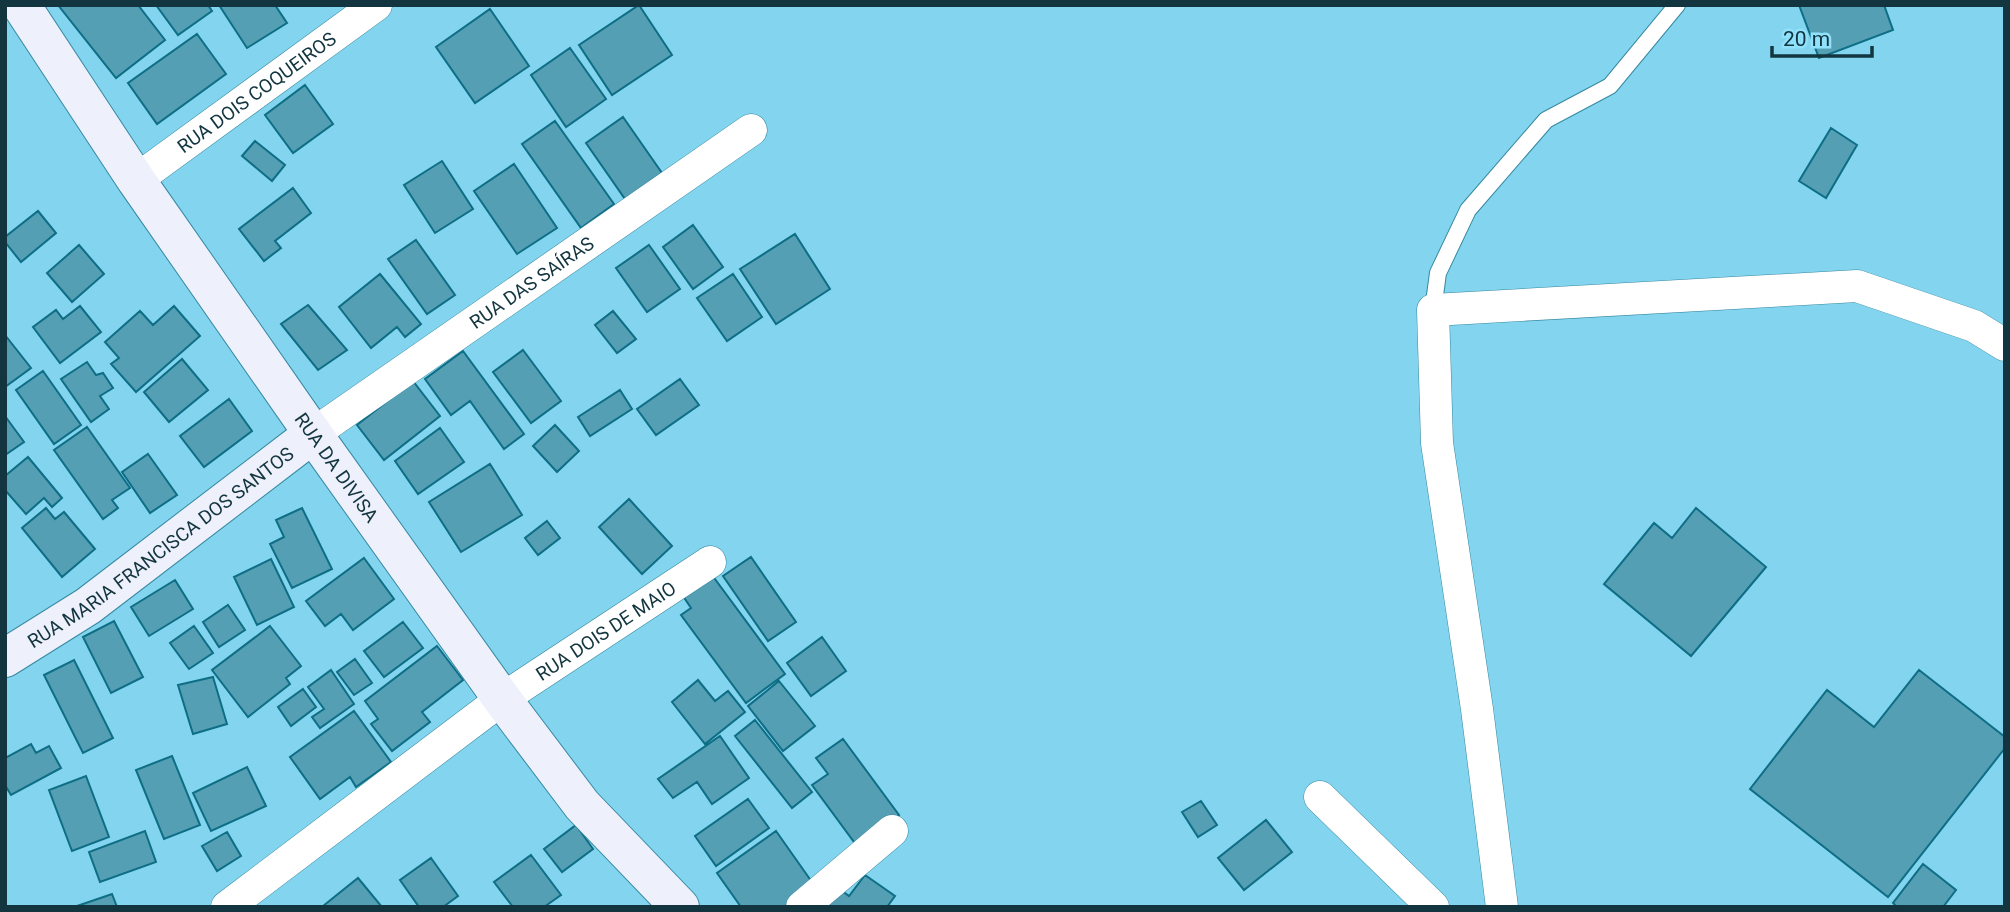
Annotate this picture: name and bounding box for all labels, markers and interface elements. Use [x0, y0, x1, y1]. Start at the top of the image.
scale bar [1772, 14, 1872, 58]
street label: RUA DOIS COQUEIROS [173, 27, 340, 158]
text: 20 m [1783, 27, 1830, 51]
street label: RUA DAS SAÍRAS [465, 231, 598, 333]
street label: RUA DA DIVISA [290, 408, 384, 527]
street label: RUA MARIA FRANCISCA DOS SANTOS [23, 442, 298, 653]
street label: RUA DOIS DE MAIO [531, 576, 680, 685]

